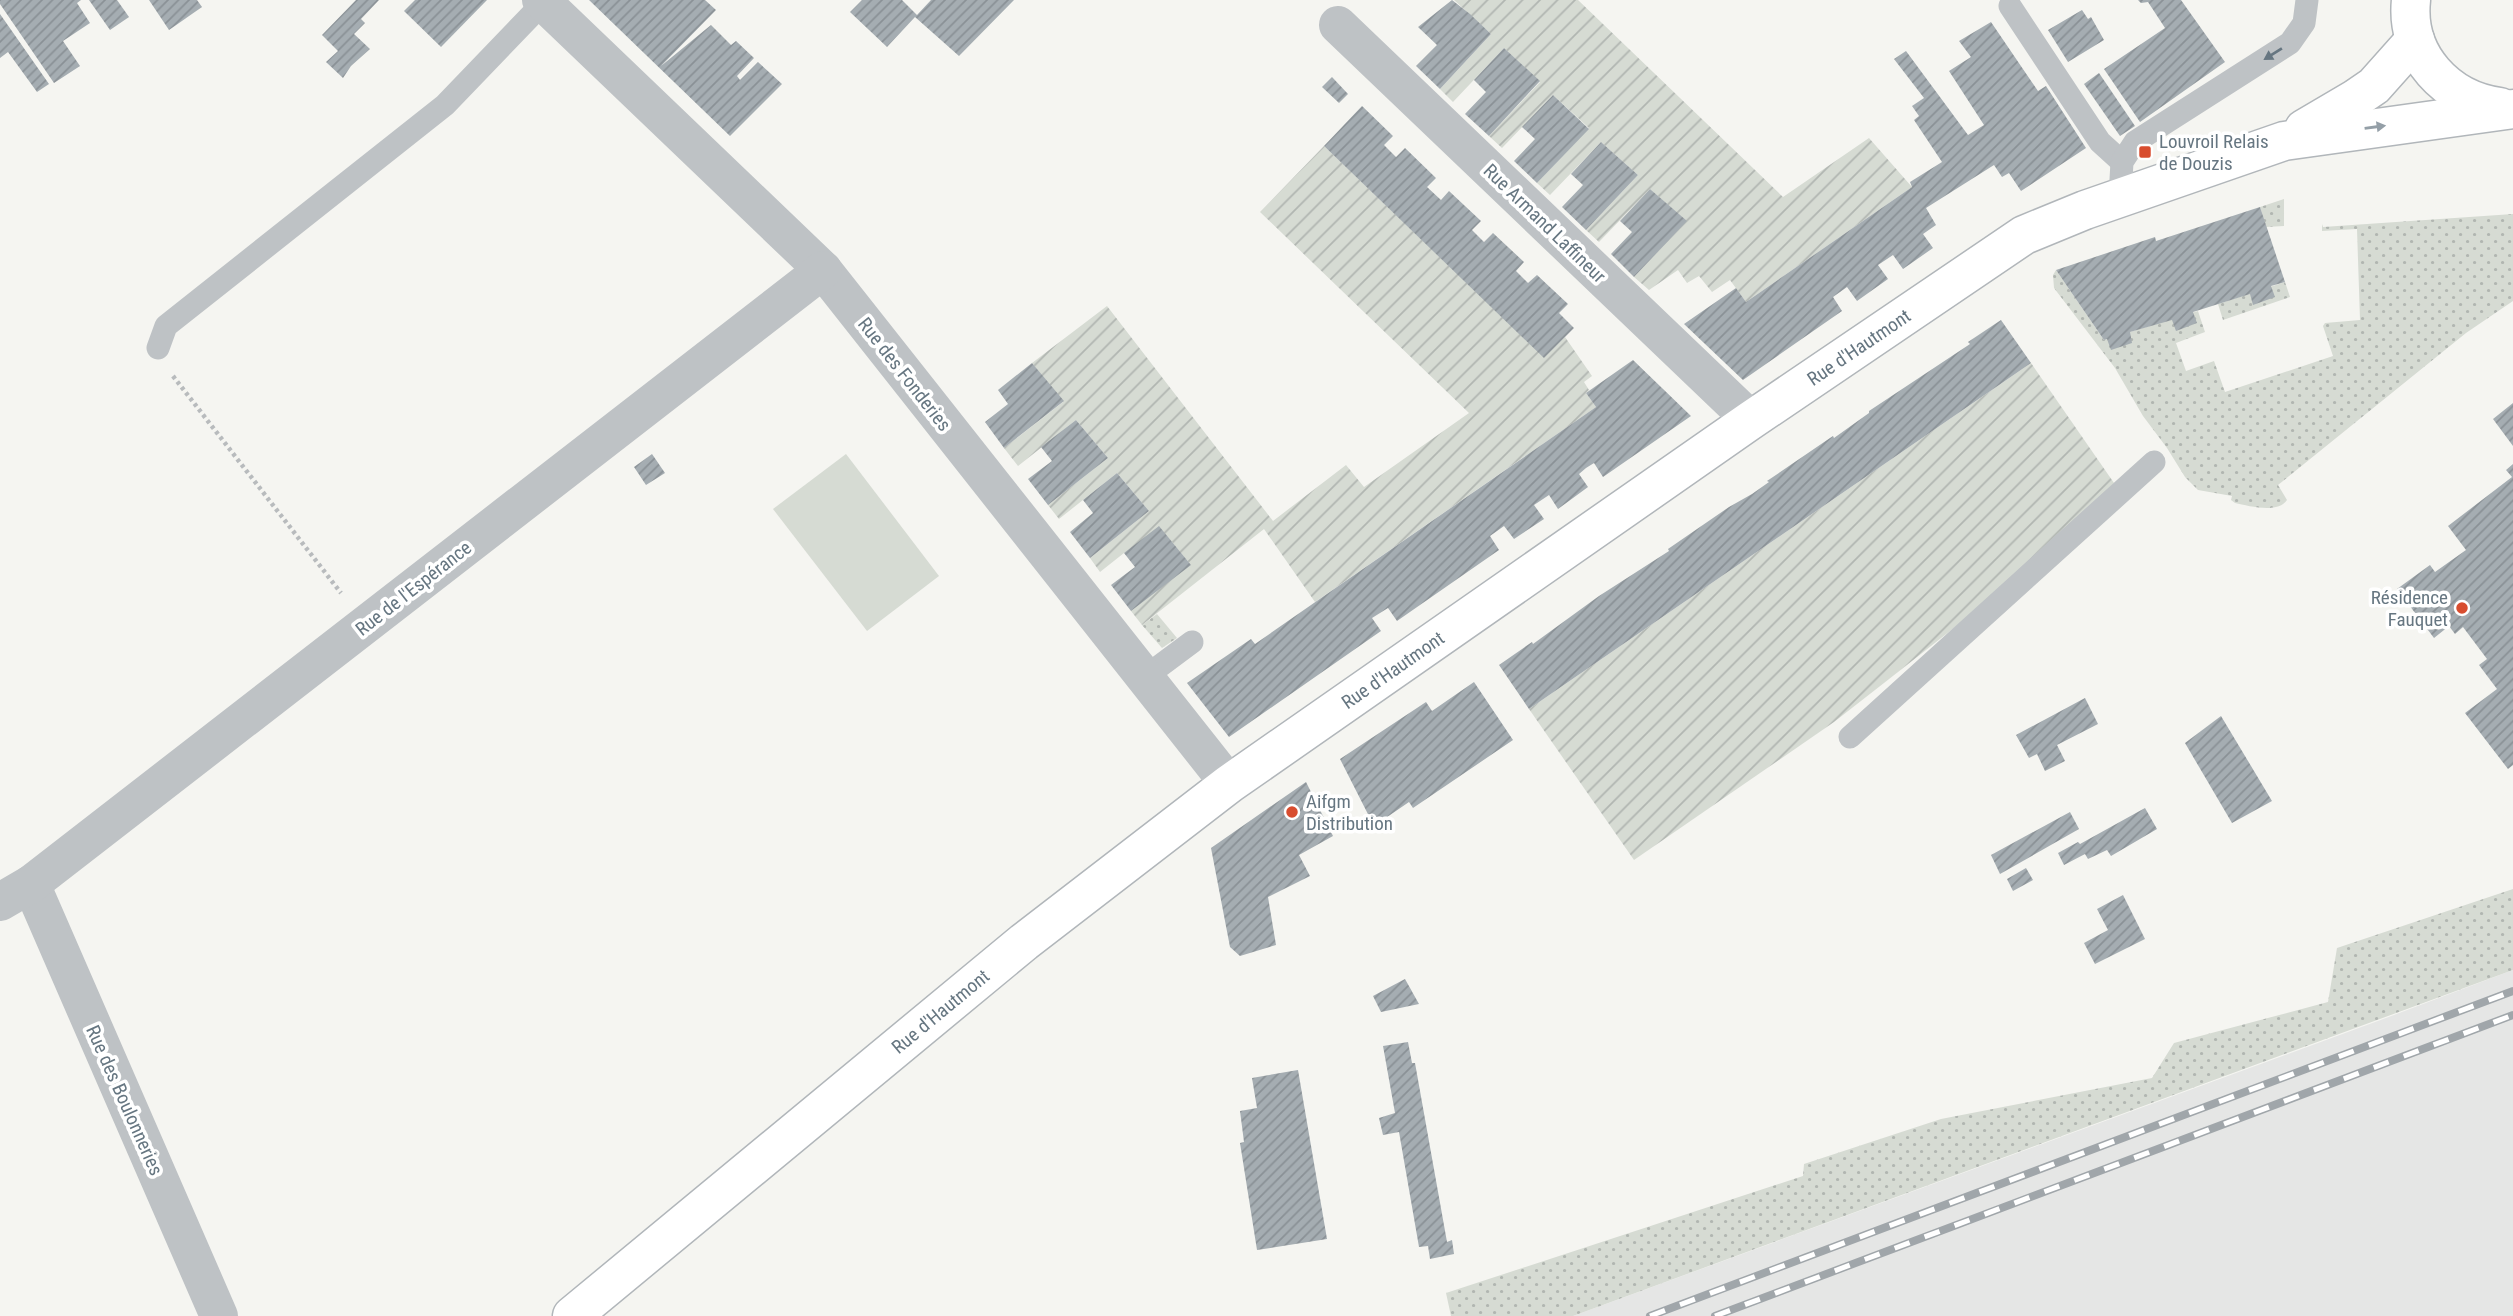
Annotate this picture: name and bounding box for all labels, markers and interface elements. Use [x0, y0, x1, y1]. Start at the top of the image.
one-way arrow [2263, 48, 2282, 61]
one-way arrow [2364, 122, 2386, 133]
place label: Louvroil Relais de Douzis [2159, 130, 2269, 175]
marker: Louvroil Relais de Douzis [2137, 144, 2153, 160]
street label: Rue Armand Laffineur [1479, 159, 1611, 288]
street label: Rue d'Hautmont [1803, 304, 1915, 391]
street label: Rue des Fonderies [853, 313, 956, 436]
street label: Rue de l'Espérance [351, 536, 476, 641]
place label: Résidence Fauquet [2371, 586, 2448, 631]
marker: Résidence Fauquet [2454, 600, 2470, 616]
street label: Rue d'Hautmont [1337, 627, 1449, 714]
place label: Aifgm Distribution [1306, 790, 1393, 835]
marker: Aifgm Distribution [1284, 804, 1300, 820]
street label: Rue d'Hautmont [887, 965, 994, 1059]
street label: Rue des Boulonneries [81, 1022, 168, 1179]

